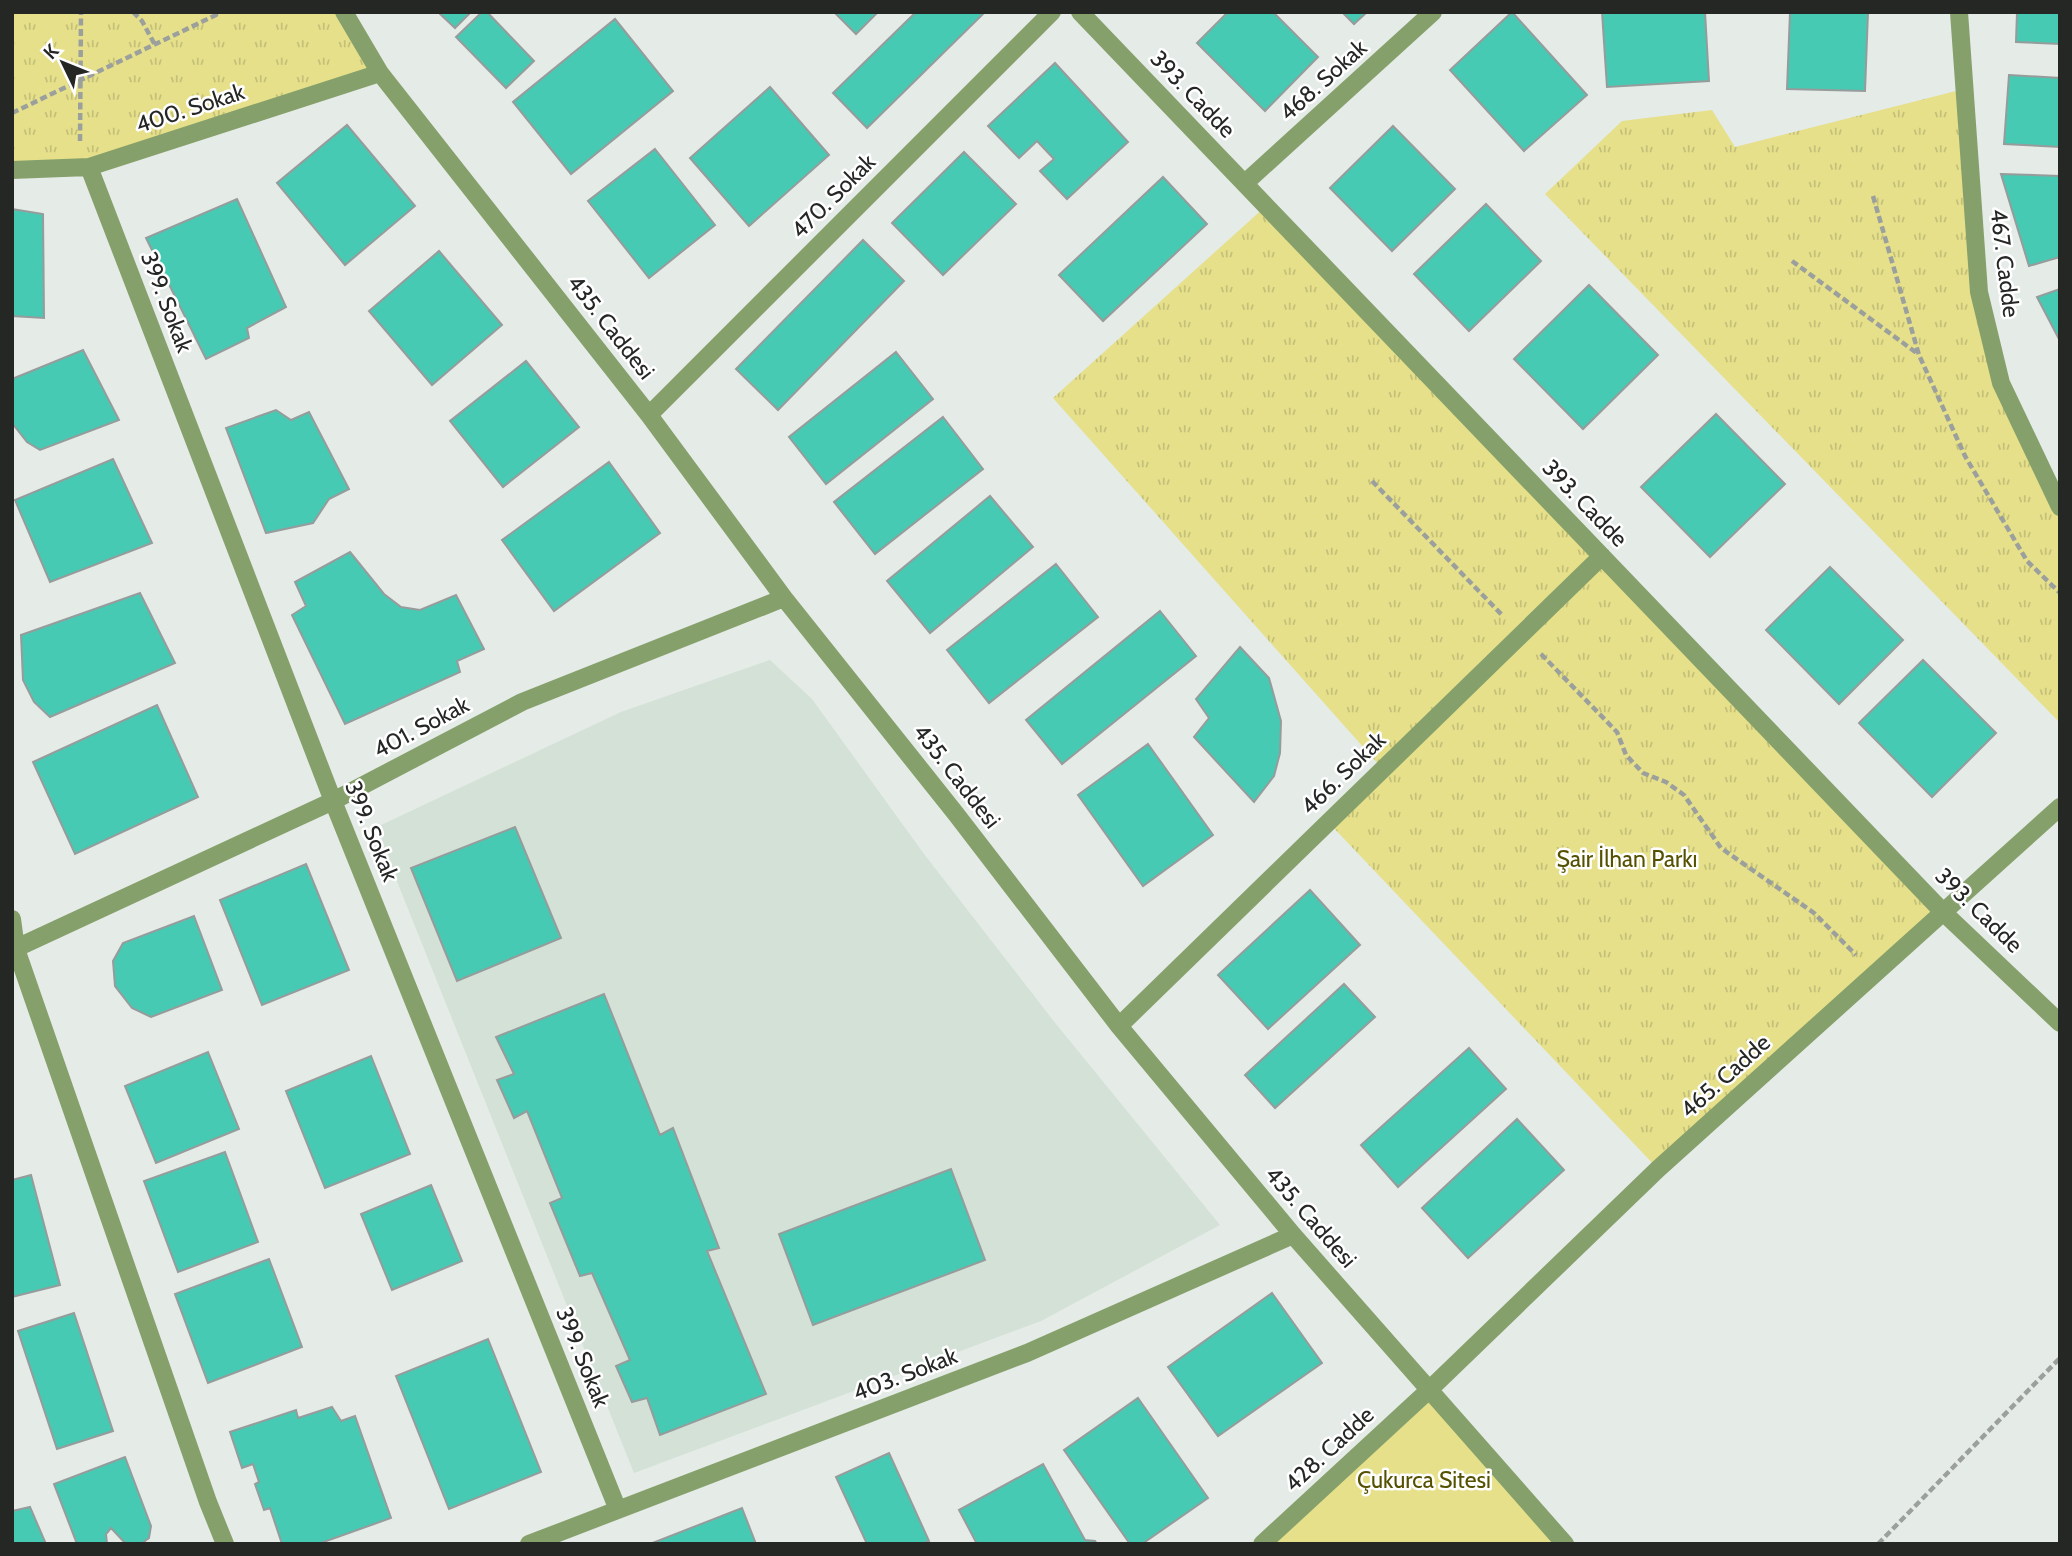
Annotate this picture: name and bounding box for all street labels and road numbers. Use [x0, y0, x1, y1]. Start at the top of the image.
street label: 468. Sokak [1274, 33, 1373, 126]
street label: 393. Cadde [1145, 45, 1242, 144]
street label: 400. Sokak [132, 77, 249, 139]
street label: 470. Sokak [785, 147, 882, 244]
street label: 467. Cadde [1984, 207, 2026, 319]
street label: 399. Sokak [135, 248, 199, 357]
street label: 435. Caddesi [561, 269, 661, 385]
street label: 393. Cadde [1537, 454, 1634, 553]
street label: 401. Sokak [368, 690, 474, 764]
street label: 435. Caddesi [907, 718, 1007, 834]
street label: 466. Sokak [1295, 725, 1392, 820]
street label: 399. Sokak [339, 777, 405, 886]
street label: 393. Cadde [1930, 862, 2029, 959]
street label: 465. Cadde [1674, 1028, 1776, 1124]
street label: 435. Caddesi [1259, 1161, 1363, 1273]
street label: 399. Sokak [550, 1303, 616, 1412]
street label: 403. Sokak [849, 1341, 962, 1407]
street label: 428. Cadde [1279, 1401, 1380, 1497]

